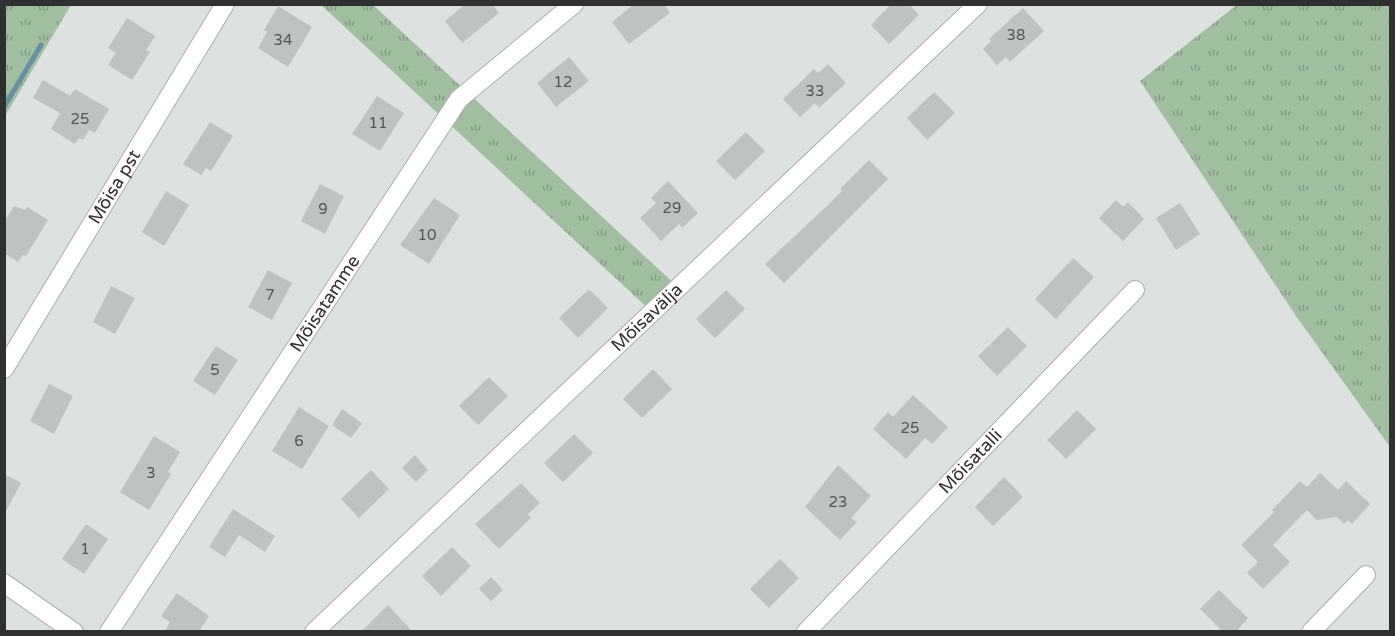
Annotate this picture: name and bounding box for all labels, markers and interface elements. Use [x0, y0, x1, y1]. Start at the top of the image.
house number: 38 [1007, 26, 1025, 44]
house number: 34 [274, 31, 292, 49]
house number: 12 [554, 73, 572, 91]
house number: 33 [806, 82, 824, 100]
house number: 25 [71, 110, 89, 128]
house number: 11 [369, 114, 387, 132]
street label: Mõisa pst [83, 146, 145, 228]
house number: 29 [663, 199, 681, 217]
house number: 9 [318, 200, 328, 218]
house number: 10 [418, 226, 436, 244]
street label: Mõisatamme [285, 251, 364, 356]
street label: Mõisavälja [607, 278, 687, 356]
house number: 7 [265, 286, 275, 304]
house number: 5 [210, 361, 220, 379]
house number: 25 [901, 419, 919, 437]
street label: Mõisatalli [934, 424, 1007, 498]
house number: 6 [294, 432, 304, 450]
house number: 3 [146, 464, 156, 482]
house number: 23 [829, 493, 847, 511]
house number: 1 [80, 540, 90, 558]

